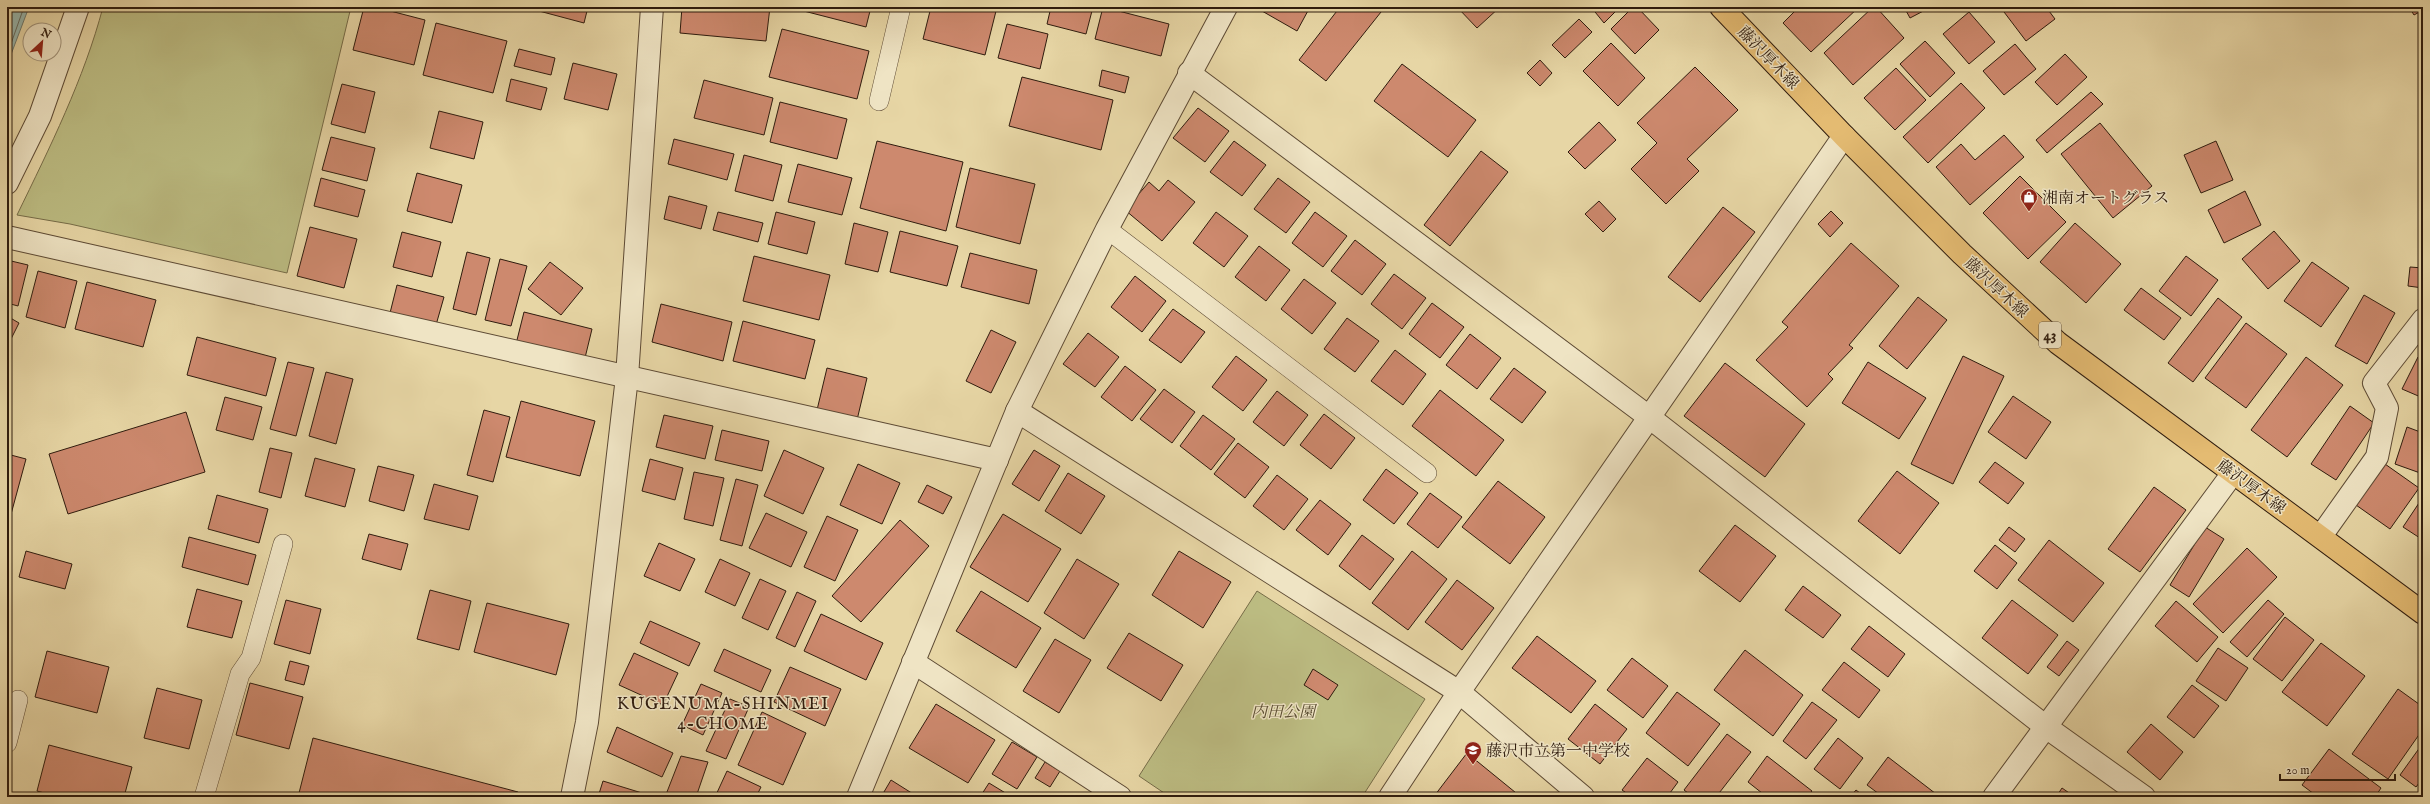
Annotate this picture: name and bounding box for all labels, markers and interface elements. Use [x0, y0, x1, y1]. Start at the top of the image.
north arrow [22, 22, 62, 62]
street label: 藤沢厚木線 [1733, 23, 1803, 94]
text: N [38, 25, 54, 42]
shop icon: 湘南オートグラス [2019, 187, 2039, 212]
place label: 湘南オートグラス [2042, 189, 2169, 209]
street label: 藤沢厚木線 [1960, 254, 2032, 323]
road number: 43 [2039, 322, 2061, 348]
street label: 藤沢厚木線 [2213, 456, 2289, 519]
district label: KUGENUMA-SHINMEI 4-CHOME [617, 694, 829, 735]
park label: 内田公園 [1251, 703, 1318, 723]
school or university icon: 藤沢市立第一中学校 [1463, 740, 1483, 765]
place label: 藤沢市立第一中学校 [1486, 742, 1630, 762]
scale bar [2280, 756, 2395, 782]
text: 20 m [2286, 763, 2309, 778]

